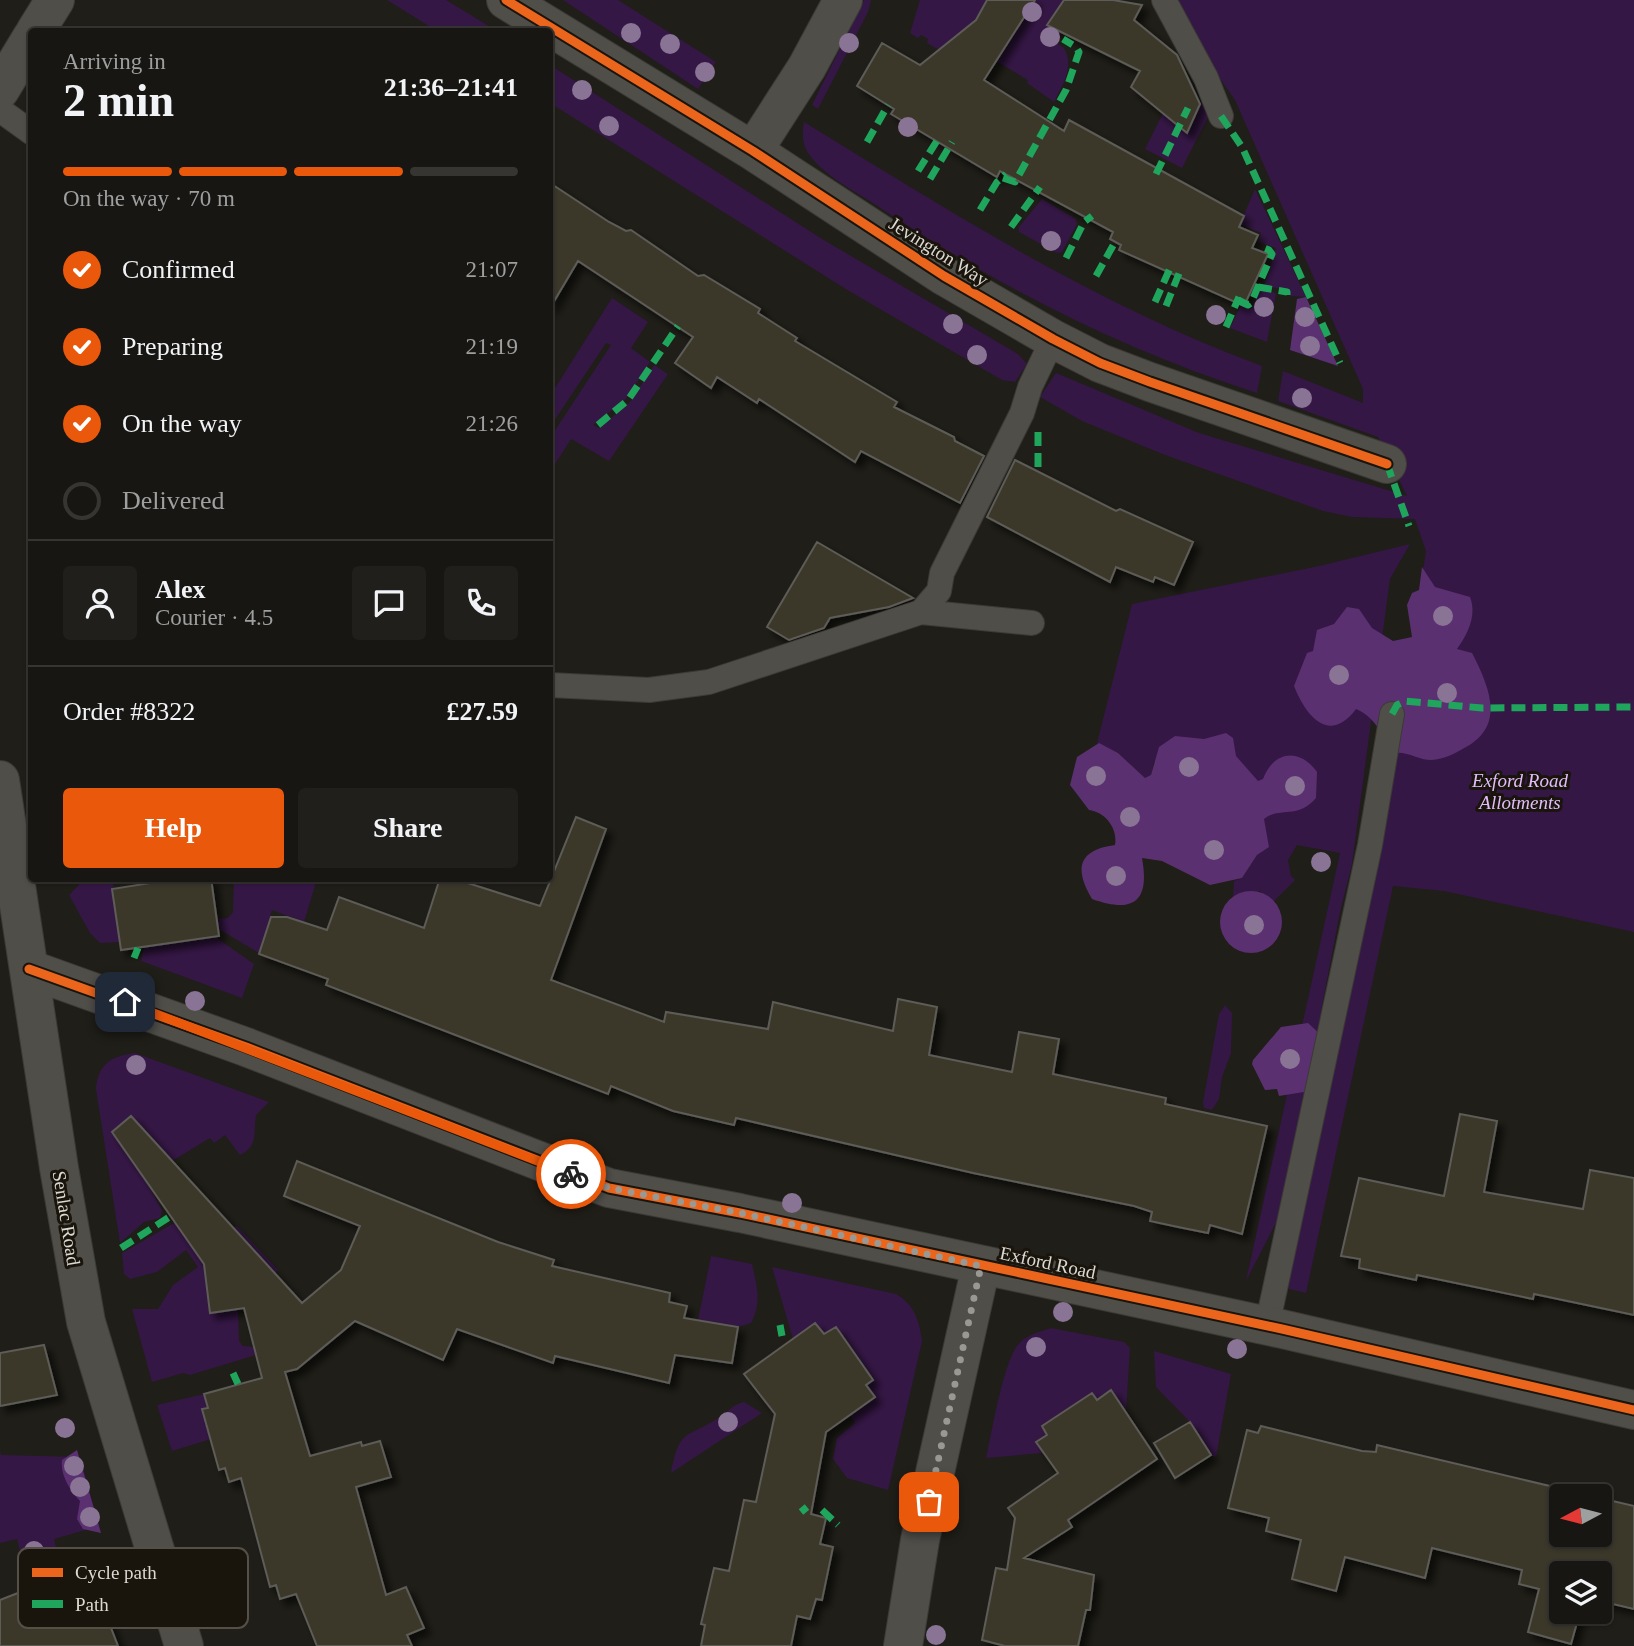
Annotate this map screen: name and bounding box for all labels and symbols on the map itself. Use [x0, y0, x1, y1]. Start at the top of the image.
street label: Jevington Way [885, 213, 992, 290]
park label: Exford Road Allotments [1471, 770, 1568, 813]
pin [95, 972, 155, 1032]
courier [536, 1139, 606, 1209]
street label: Senlac Road [49, 1169, 84, 1267]
street label: Exford Road [998, 1242, 1098, 1283]
pin [899, 1472, 959, 1532]
north arrow [1549, 1484, 1612, 1547]
legend [18, 1548, 248, 1628]
text: Cycle path [75, 1562, 157, 1583]
text: Path [75, 1594, 109, 1615]

